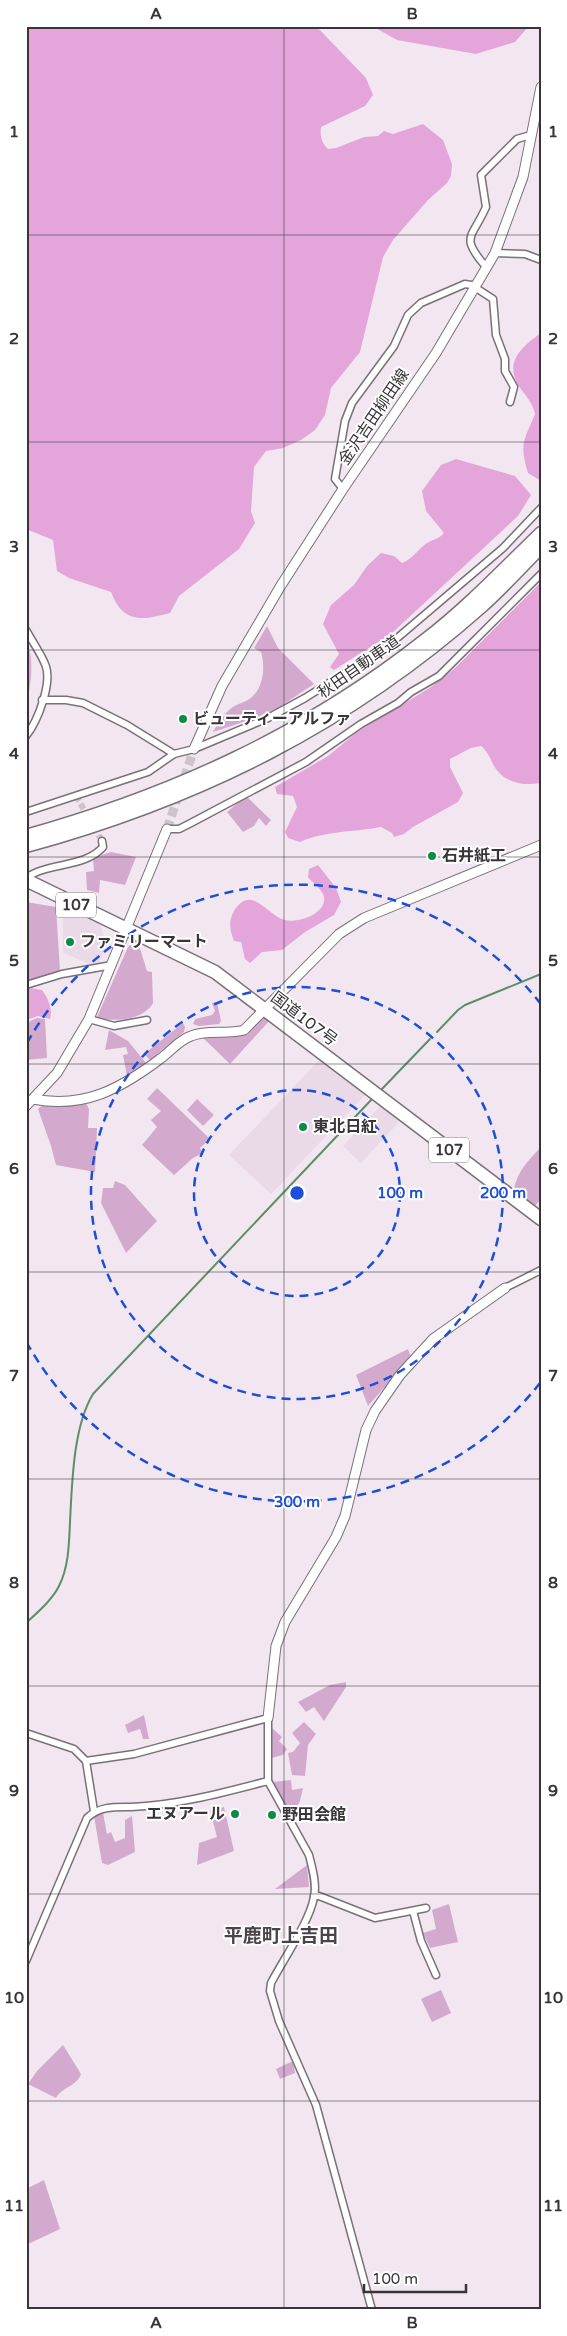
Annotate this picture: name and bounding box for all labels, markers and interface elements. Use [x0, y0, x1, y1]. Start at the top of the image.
text: A [150, 4, 162, 24]
text: B [406, 4, 418, 24]
text: 1 [9, 122, 19, 142]
text: 1 [548, 122, 558, 142]
text: 2 [9, 329, 19, 349]
text: 2 [548, 329, 558, 349]
street label: 金沢吉田柳田線 [334, 365, 414, 469]
text: 3 [9, 537, 19, 557]
text: 3 [548, 537, 558, 557]
street label: 秋田自動車道 [314, 631, 404, 703]
place label: ビューティーアルファ [193, 709, 351, 729]
marker: ビューティーアルファ [177, 713, 189, 725]
text: 4 [9, 744, 19, 764]
text: 4 [548, 744, 558, 764]
place label: 石井紙工 [442, 846, 506, 866]
marker: 石井紙工 [426, 850, 438, 862]
road number: 107 [56, 892, 96, 918]
place label: ファミリーマート [80, 932, 208, 952]
marker: ファミリーマート [64, 936, 76, 948]
text: 5 [9, 951, 19, 971]
text: 5 [548, 951, 558, 971]
street label: 国道107号 [267, 987, 341, 1051]
place label: 東北日紅 [313, 1117, 377, 1137]
marker: 東北日紅 [297, 1121, 309, 1133]
road number: 107 [429, 1138, 469, 1162]
text: 6 [9, 1159, 19, 1179]
text: 6 [548, 1159, 558, 1179]
centre of rings [288, 1184, 306, 1202]
text: 100 m [377, 1184, 423, 1202]
text: 200 m [480, 1184, 526, 1202]
text: 7 [9, 1366, 19, 1386]
text: 7 [548, 1366, 558, 1386]
text: 300 m [274, 1493, 320, 1511]
text: 8 [9, 1573, 19, 1593]
text: 8 [548, 1573, 558, 1593]
text: 9 [9, 1781, 19, 1801]
text: 9 [548, 1781, 558, 1801]
place label: エヌアール [146, 1804, 225, 1824]
place label: 野田会館 [282, 1805, 346, 1825]
marker: エヌアール [229, 1808, 241, 1820]
marker: 野田会館 [266, 1809, 278, 1821]
district label: 平鹿町上吉田 [224, 1925, 338, 1947]
text: 10 [4, 1988, 24, 2008]
text: 10 [543, 1988, 563, 2008]
text: 11 [4, 2196, 24, 2216]
text: 11 [543, 2196, 563, 2216]
scale bar [364, 2261, 467, 2293]
text: 100 m [372, 2270, 418, 2288]
text: A [150, 2313, 162, 2333]
text: B [406, 2313, 418, 2333]

